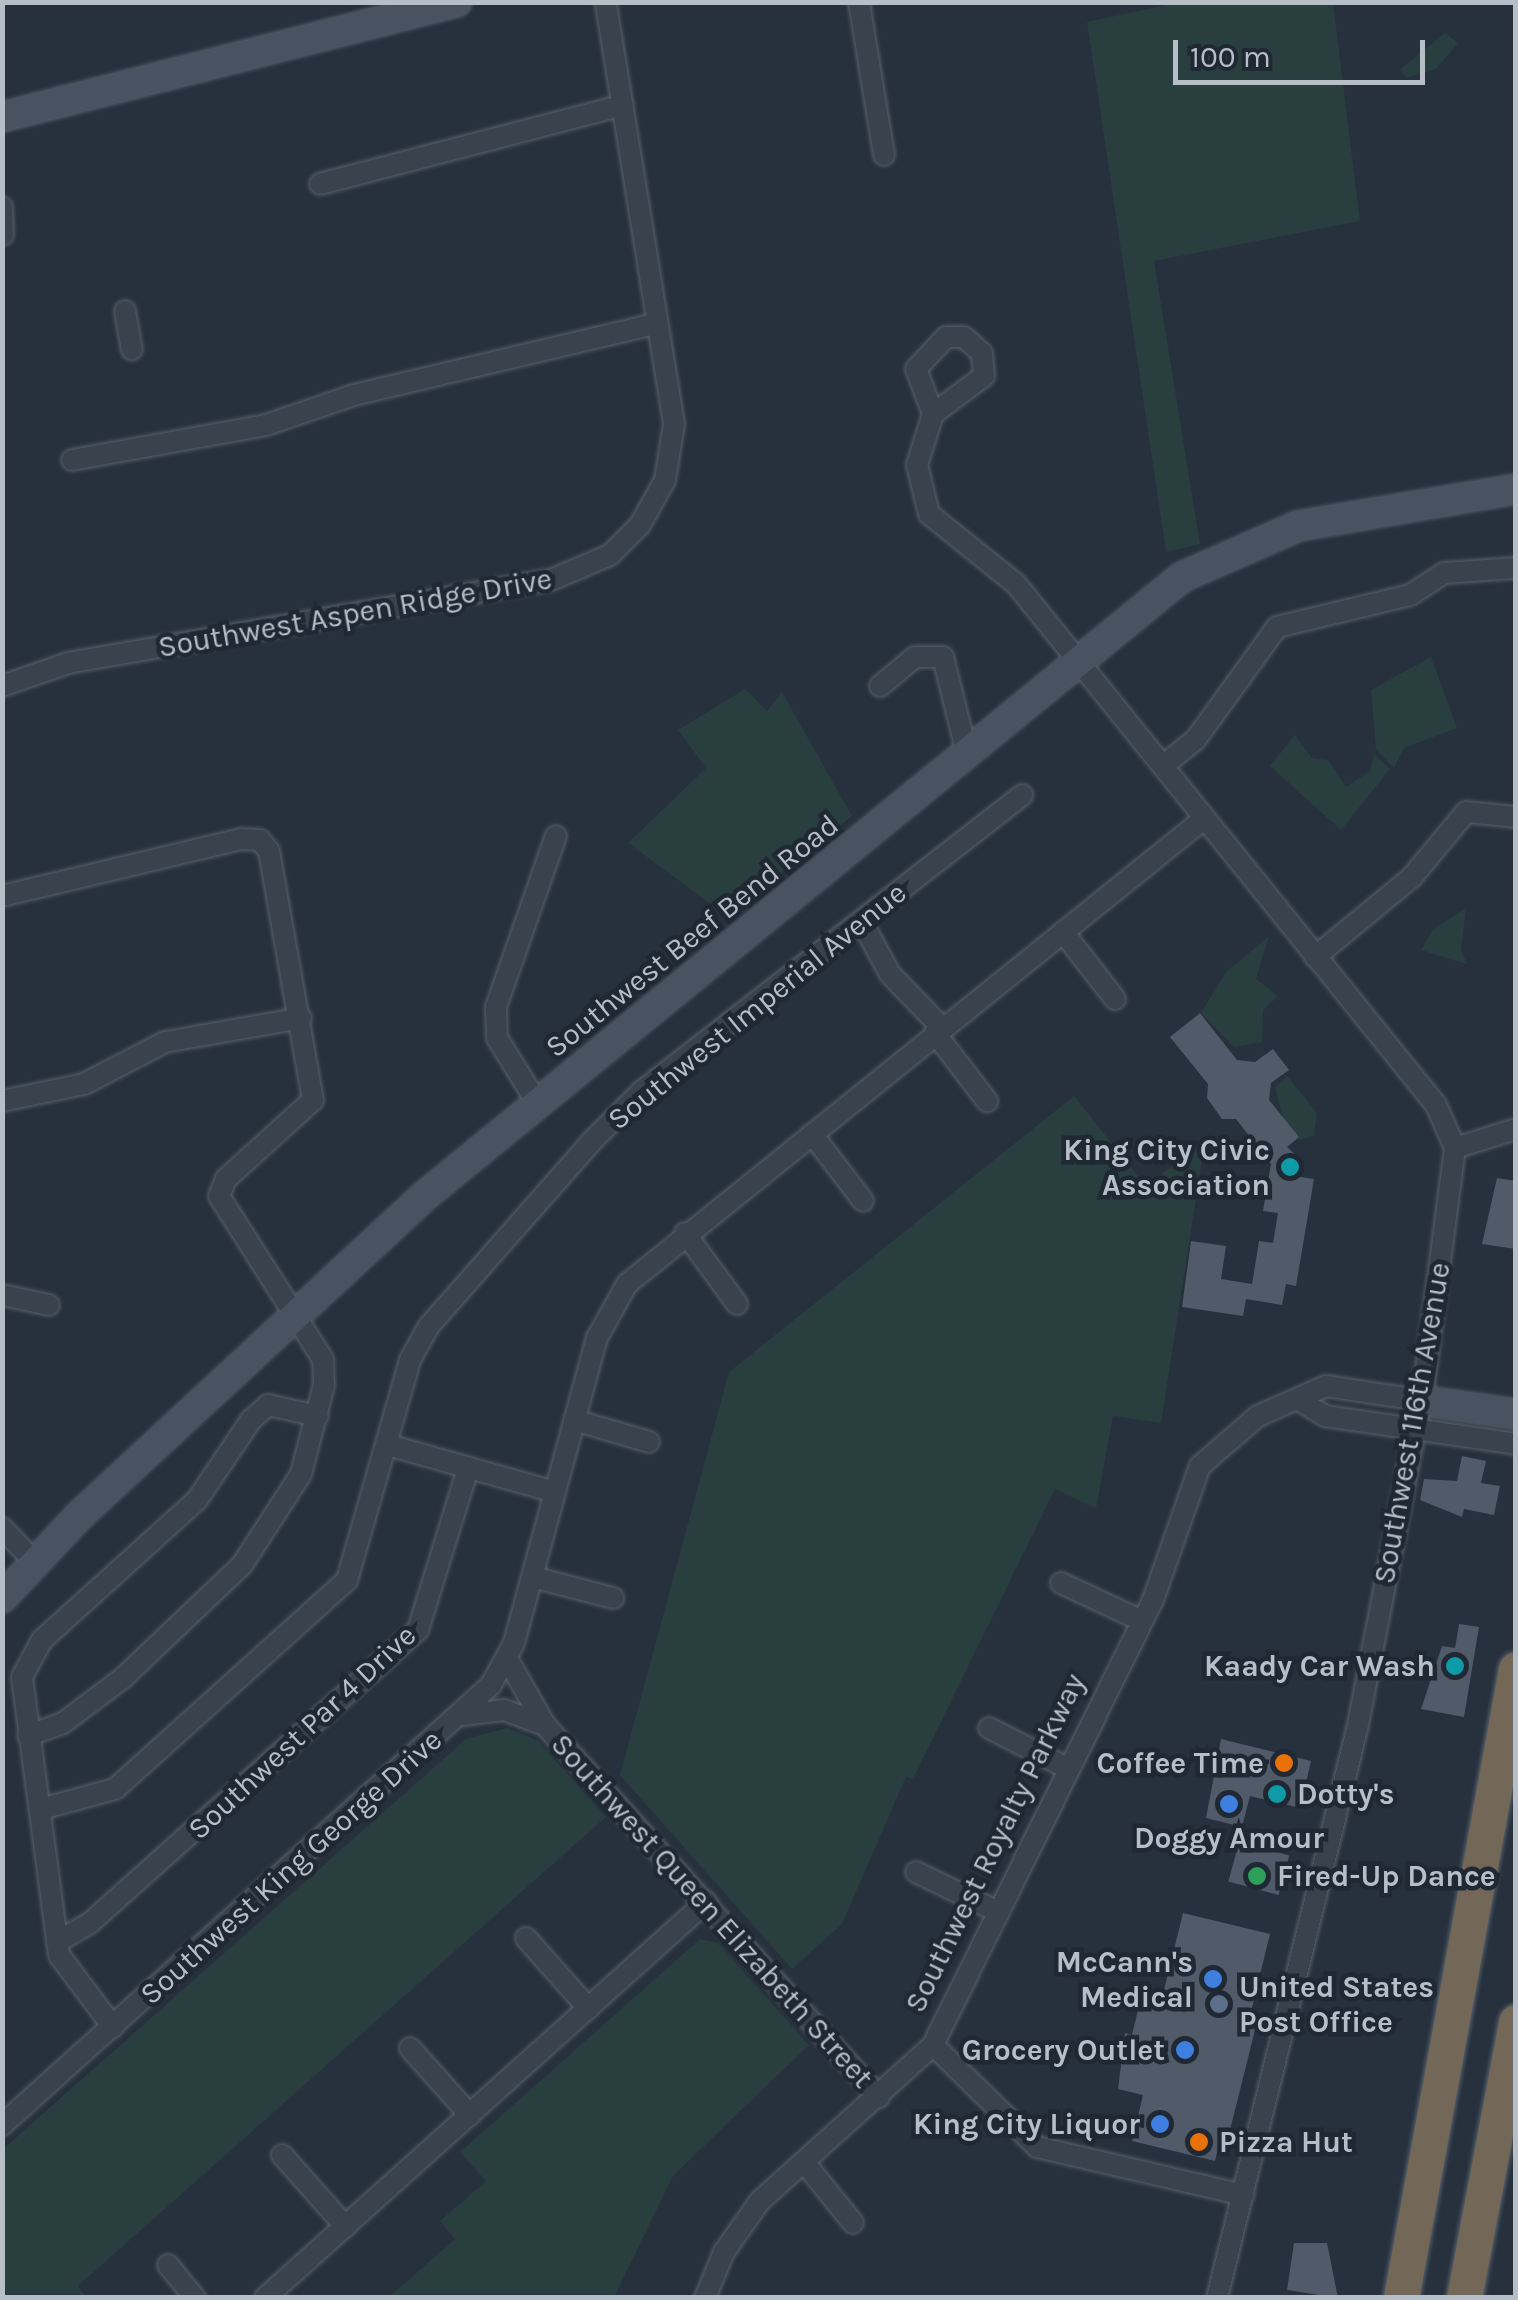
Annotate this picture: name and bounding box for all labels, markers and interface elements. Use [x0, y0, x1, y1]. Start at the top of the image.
scale bar [1178, 20, 1430, 82]
text: 100 m [1190, 39, 1271, 75]
street label: Southwest Aspen Ridge Drive [155, 561, 555, 665]
street label: Southwest Beef Bend Road [538, 807, 846, 1065]
street label: Southwest Imperial Avenue [601, 875, 913, 1137]
place label: King City Civic Association [1063, 1132, 1270, 1202]
marker: King City Civic Association [1279, 1156, 1301, 1178]
street label: Southwest 116th Avenue [1366, 1260, 1458, 1586]
street label: Southwest Par 4 Drive [181, 1617, 423, 1847]
place label: Kaady Car Wash [1204, 1648, 1435, 1684]
marker: Kaady Car Wash [1444, 1655, 1466, 1677]
street label: Southwest Royalty Parkway [897, 1668, 1093, 2018]
street label: Southwest King George Drive [133, 1722, 449, 2012]
street label: Southwest Queen Elizabeth Street [543, 1726, 881, 2096]
place label: Coffee Time [1096, 1745, 1264, 1781]
marker: Coffee Time [1273, 1752, 1295, 1774]
place label: Dotty's [1297, 1776, 1395, 1812]
marker: Dotty's [1266, 1783, 1288, 1805]
marker: Doggy Amour [1218, 1793, 1240, 1815]
place label: Doggy Amour [1134, 1820, 1324, 1856]
place label: Fired-Up Dance [1277, 1858, 1496, 1894]
marker: Fired-Up Dance [1246, 1865, 1268, 1887]
place label: McCann's Medical [1056, 1944, 1193, 2014]
marker: McCann's Medical [1202, 1968, 1224, 1990]
place label: United States Post Office [1239, 1969, 1434, 2040]
marker: United States Post Office [1208, 1993, 1230, 2015]
place label: Grocery Outlet [962, 2032, 1165, 2068]
marker: Grocery Outlet [1174, 2039, 1196, 2061]
place label: King City Liquor [913, 2106, 1140, 2142]
marker: King City Liquor [1149, 2113, 1171, 2135]
place label: Pizza Hut [1219, 2124, 1353, 2160]
marker: Pizza Hut [1188, 2131, 1210, 2153]

